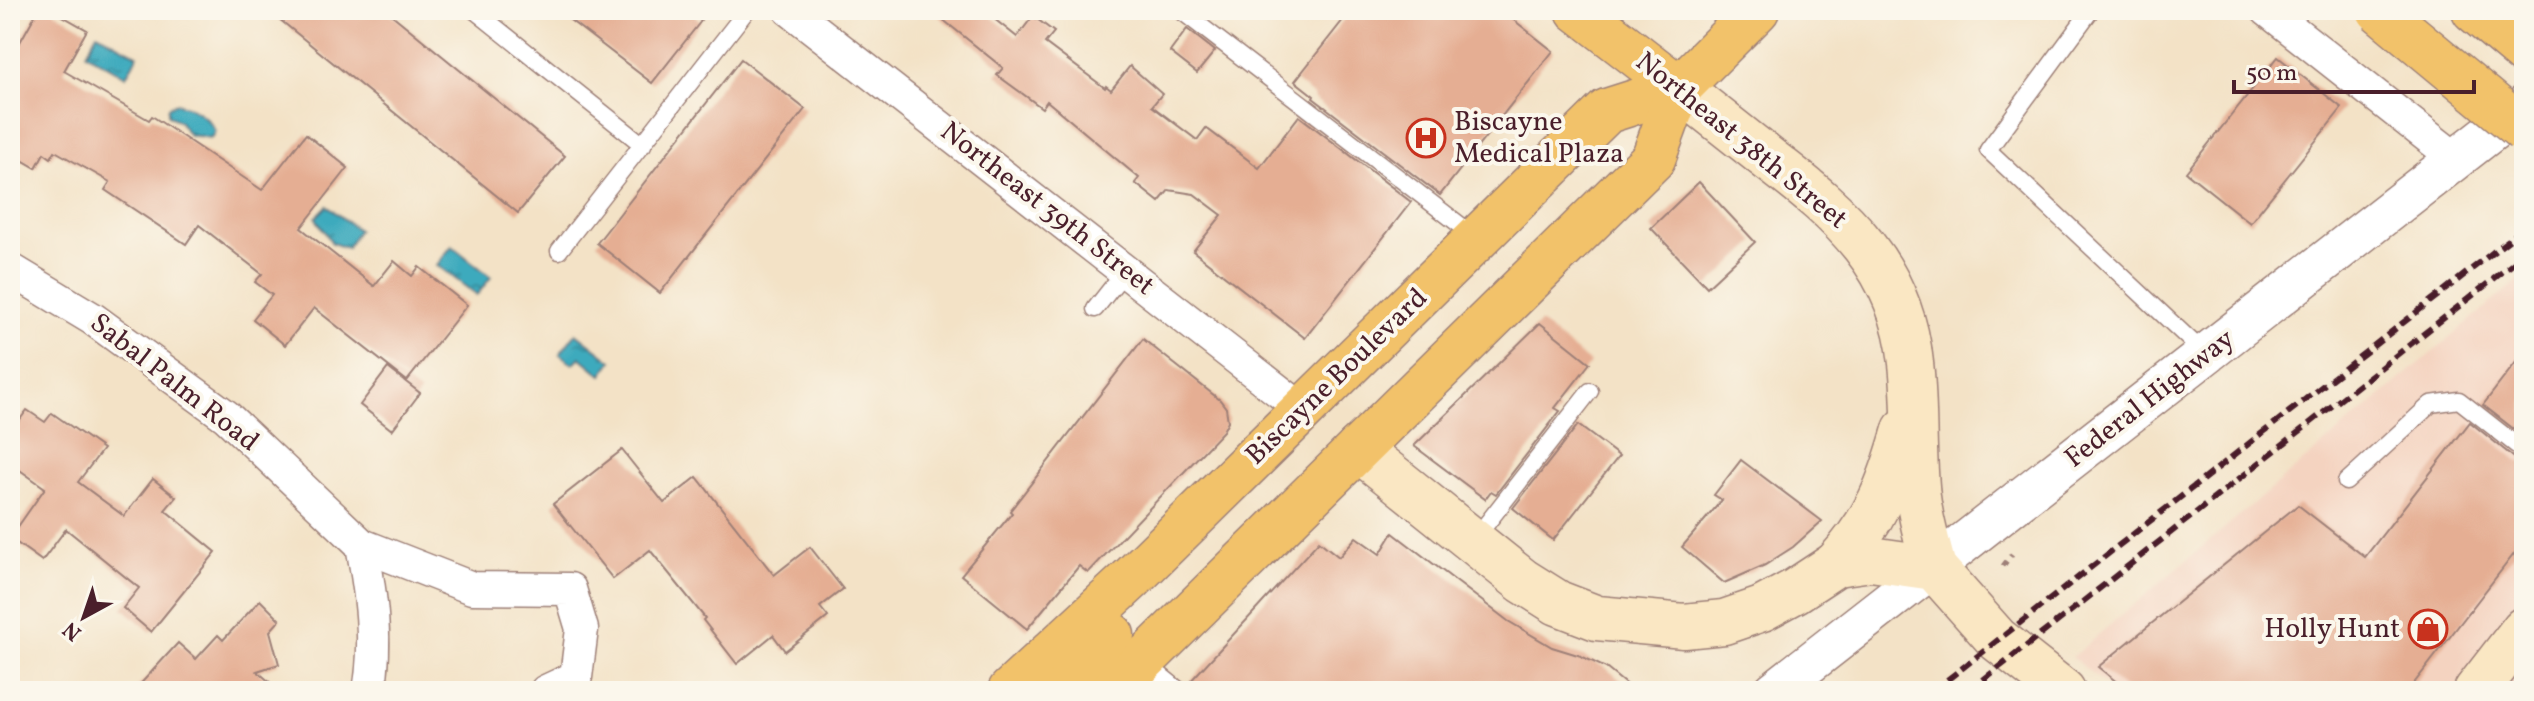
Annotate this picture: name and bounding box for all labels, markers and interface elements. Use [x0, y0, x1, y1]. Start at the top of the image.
street label: Northeast 38th Street [1627, 43, 1855, 239]
scale bar [2234, 44, 2474, 94]
text: 50 m [2246, 57, 2298, 91]
place label: Biscayne Medical Plaza [1454, 103, 1624, 174]
street label: Northeast 39th Street [932, 113, 1162, 305]
hospital icon: Biscayne Medical Plaza [1405, 117, 1447, 159]
street label: Biscayne Boulevard [1237, 280, 1437, 474]
street label: Sabal Palm Road [81, 305, 267, 461]
street label: Federal Highway [2057, 320, 2243, 478]
north arrow [44, 577, 124, 657]
shop icon: Holly Hunt [2407, 608, 2449, 650]
place label: Holly Hunt [2264, 610, 2400, 649]
text: N [57, 613, 89, 647]

